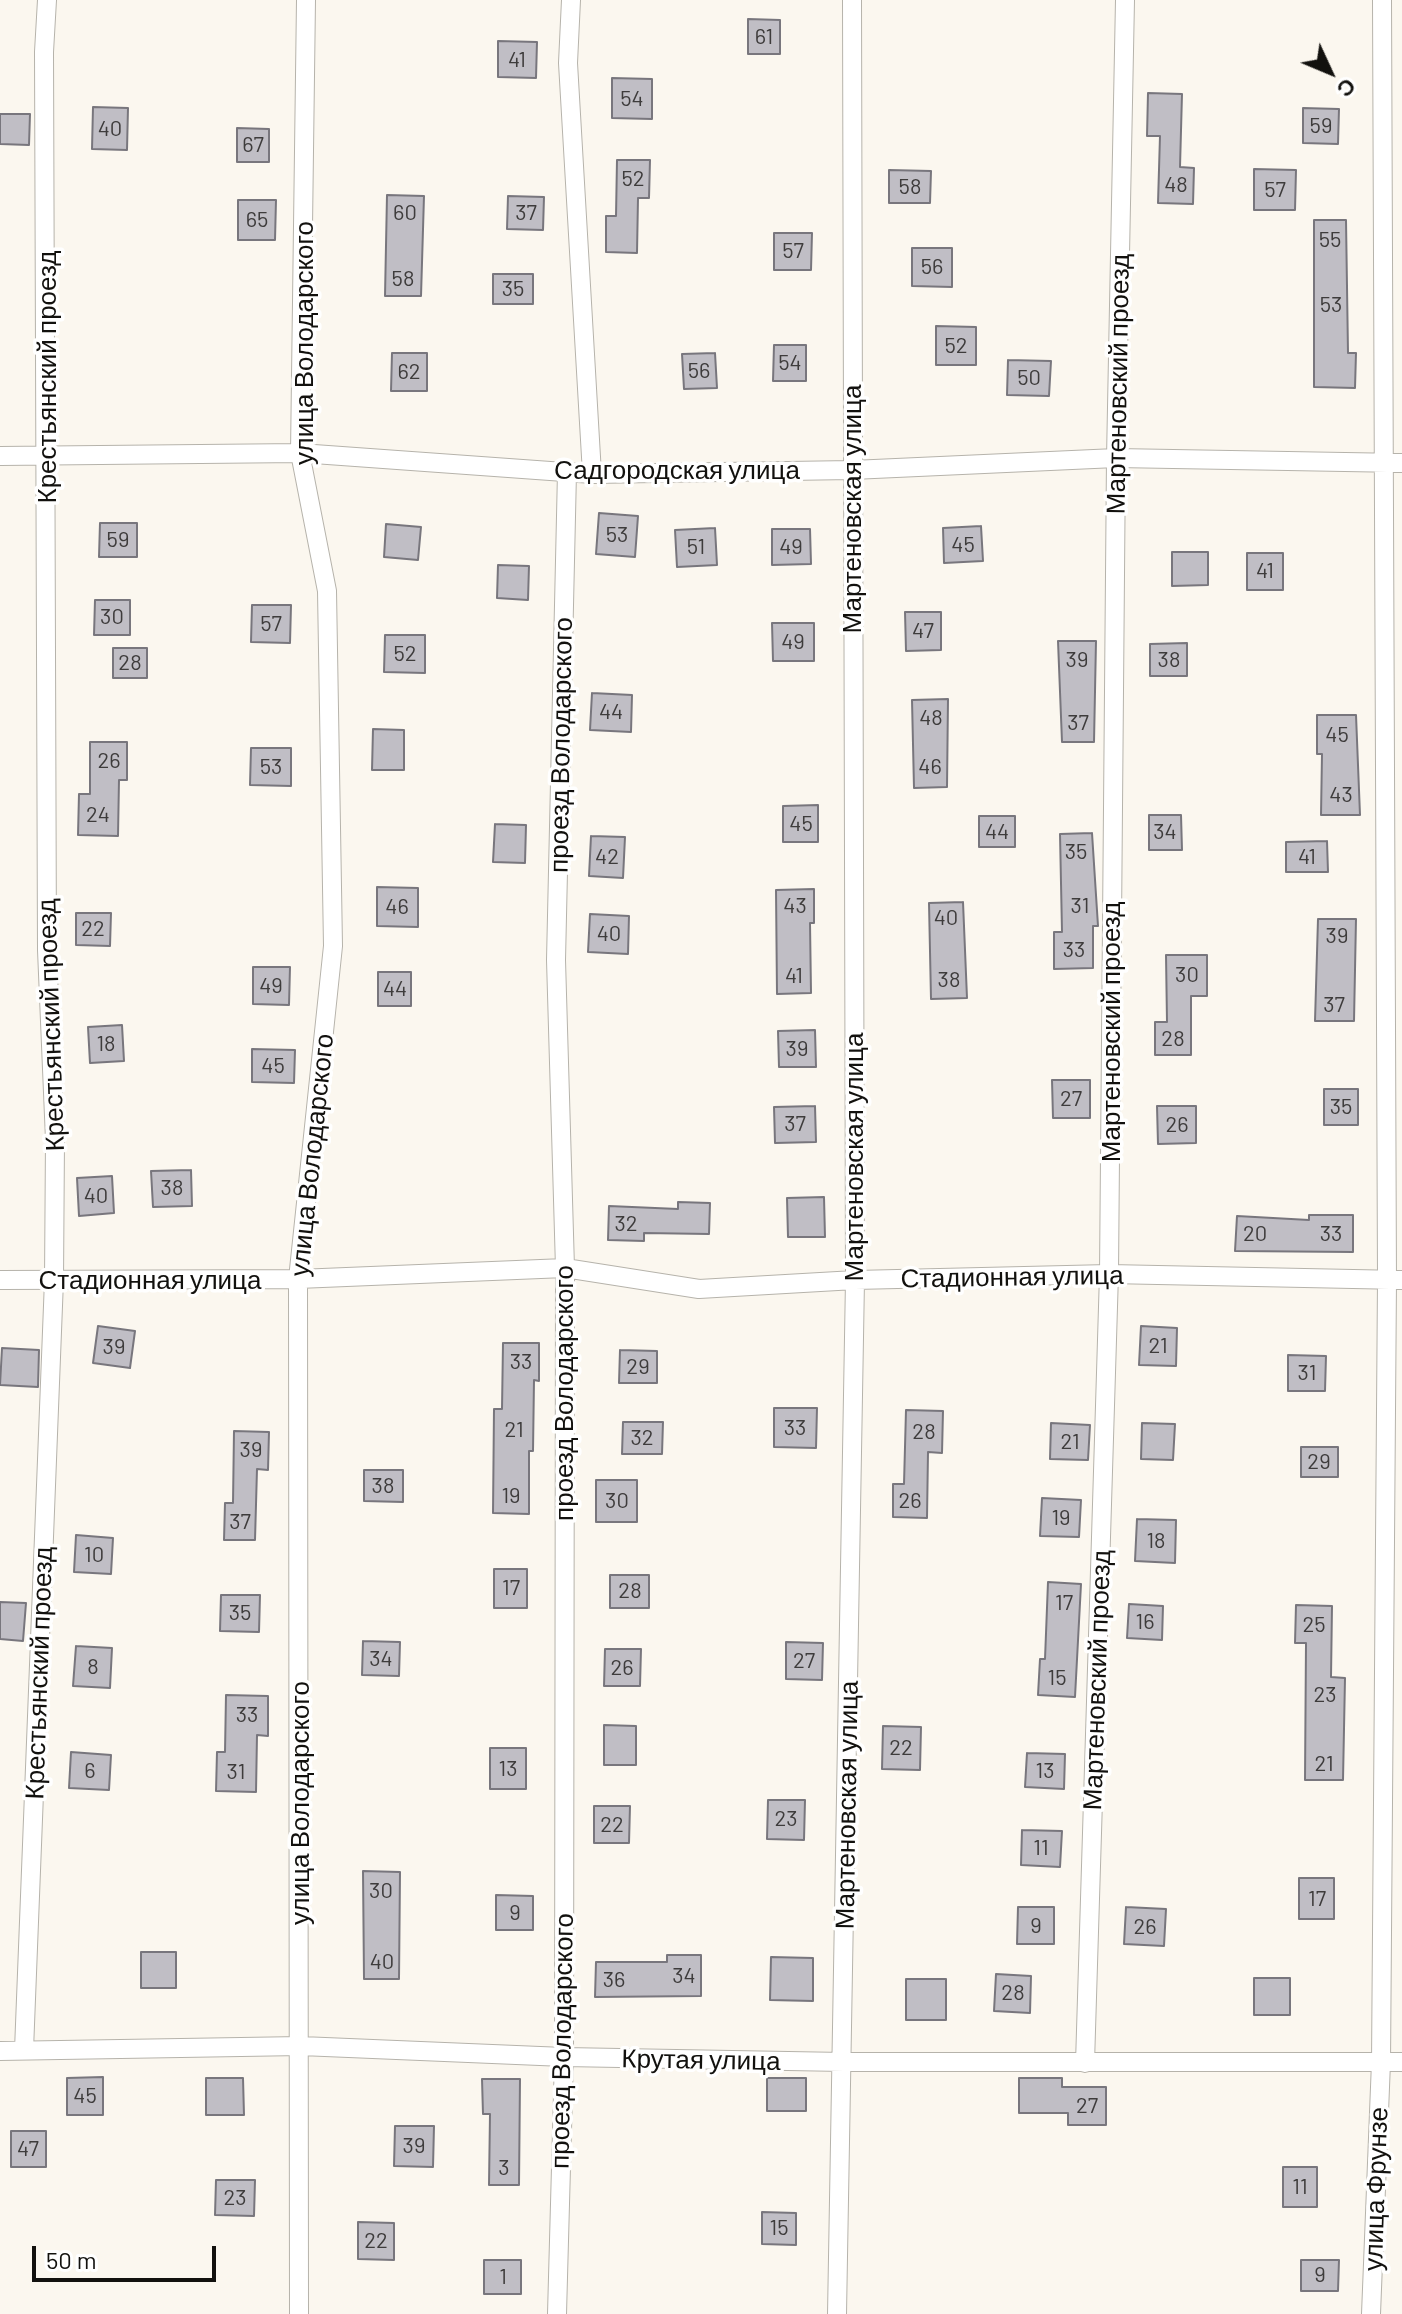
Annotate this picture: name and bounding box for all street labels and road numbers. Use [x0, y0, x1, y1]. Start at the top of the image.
street label: улица Володарского [288, 221, 320, 465]
street label: Крестьянский проезд [31, 251, 63, 503]
street label: Мартеновский проезд [1100, 253, 1136, 515]
street label: Мартеновская улица [836, 385, 868, 633]
street label: Садгородская улица [554, 454, 800, 486]
street label: проезд Володарского [543, 617, 579, 873]
street label: Крестьянский проезд [31, 898, 71, 1152]
street label: Мартеновский проезд [1095, 902, 1127, 1162]
street label: улица Володарского [284, 1032, 340, 1278]
street label: Мартеновская улица [838, 1033, 870, 1281]
street label: Стадионная улица [900, 1259, 1124, 1295]
street label: Стадионная улица [39, 1264, 261, 1296]
street label: проезд Володарского [548, 1265, 580, 1521]
street label: Крестьянский проезд [19, 1546, 59, 1800]
street label: Мартеновский проезд [1077, 1549, 1117, 1811]
street label: Мартеновская улица [829, 1680, 865, 1930]
street label: улица Володарского [284, 1681, 316, 1925]
street label: проезд Володарского [544, 1913, 580, 2169]
street label: Крутая улица [621, 2043, 781, 2077]
street label: улица Фрунзе [1358, 2106, 1394, 2272]

